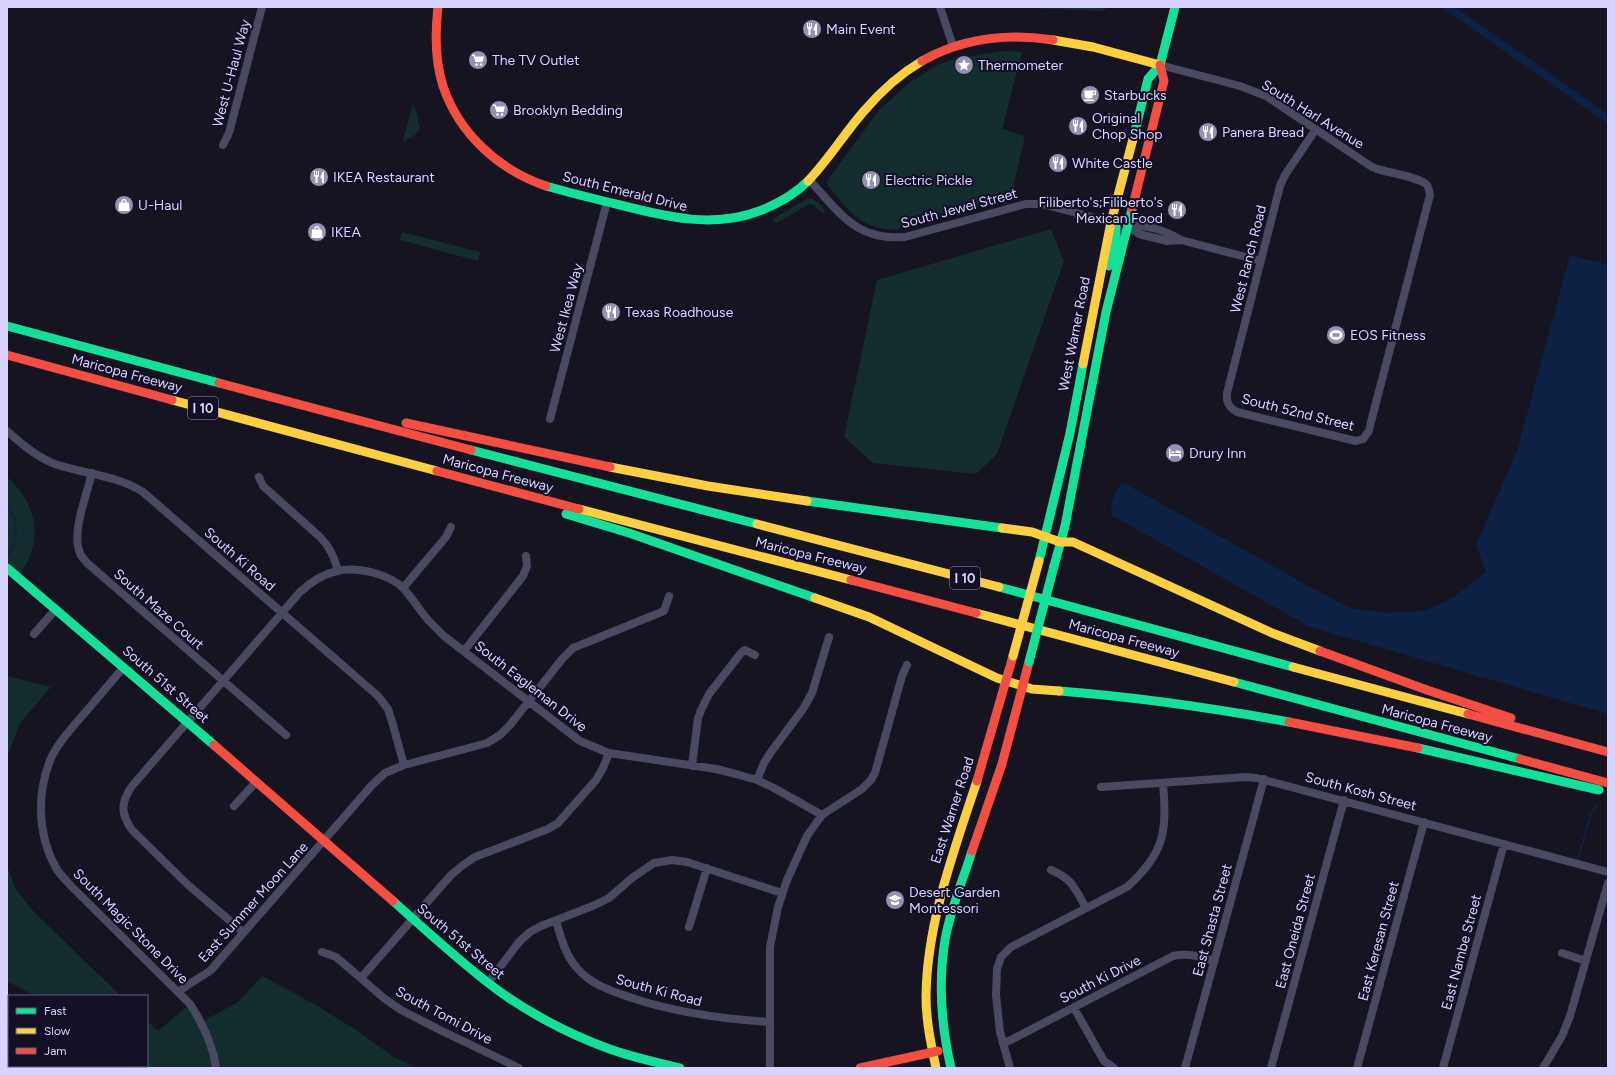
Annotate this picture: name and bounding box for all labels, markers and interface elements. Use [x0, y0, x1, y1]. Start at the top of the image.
street label: West U-Haul Way [209, 17, 254, 129]
restaurant icon: Main Event [801, 18, 823, 40]
place label: Main Event [826, 21, 896, 38]
supermarket icon: The TV Outlet [467, 49, 489, 71]
place label: The TV Outlet [492, 52, 580, 69]
place icon: Thermometer [953, 54, 975, 76]
place label: Thermometer [978, 57, 1063, 74]
street label: South Harl Avenue [1258, 76, 1367, 153]
cafe icon: Starbucks [1079, 84, 1101, 106]
place label: Starbucks [1104, 87, 1167, 104]
supermarket icon: Brooklyn Bedding [488, 99, 510, 121]
place label: Brooklyn Bedding [513, 102, 623, 119]
place label: Original Chop Shop [1092, 110, 1163, 143]
restaurant icon: Original Chop Shop [1067, 115, 1089, 137]
restaurant icon: Panera Bread [1197, 121, 1219, 143]
place label: Panera Bread [1222, 124, 1304, 141]
restaurant icon: White Castle [1047, 152, 1069, 174]
place label: White Castle [1072, 155, 1153, 172]
restaurant icon: IKEA Restaurant [308, 166, 330, 188]
street label: South Emerald Drive [561, 168, 689, 215]
place label: IKEA Restaurant [333, 169, 435, 186]
restaurant icon: Electric Pickle [860, 169, 882, 191]
place label: Electric Pickle [885, 172, 973, 189]
street label: South Jewel Street [899, 185, 1019, 232]
shop icon: U-Haul [113, 194, 135, 216]
place label: Filiberto's;Filiberto's Mexican Food [1038, 194, 1163, 227]
place label: U-Haul [138, 197, 182, 214]
restaurant icon: Filiberto's;Filiberto's Mexican Food [1166, 199, 1188, 221]
street label: West Ranch Road [1227, 203, 1270, 315]
shop icon: IKEA [306, 221, 328, 243]
place label: IKEA [331, 224, 362, 241]
street label: West Ikea Way [546, 261, 587, 355]
street label: West Warner Road [1055, 275, 1094, 393]
restaurant icon: Texas Roadhouse [600, 301, 622, 323]
place label: Texas Roadhouse [625, 304, 734, 321]
sports icon: EOS Fitness [1325, 324, 1347, 346]
place label: EOS Fitness [1350, 327, 1426, 344]
street label: Maricopa Freeway [70, 351, 185, 397]
street label: South 52nd Street [1240, 390, 1356, 435]
road number: I 10 [188, 397, 218, 419]
hotel icon: Drury Inn [1164, 442, 1186, 464]
place label: Drury Inn [1189, 445, 1246, 462]
street label: Maricopa Freeway [441, 451, 556, 497]
street label: South Ki Road [201, 524, 279, 595]
street label: Maricopa Freeway [753, 533, 869, 578]
street label: South Maze Court [110, 566, 207, 653]
road number: I 10 [950, 567, 980, 589]
street label: Maricopa Freeway [1067, 616, 1182, 662]
street label: South Eagleman Drive [471, 637, 591, 736]
street label: South 51st Street [119, 642, 213, 727]
street label: Maricopa Freeway [1380, 701, 1495, 747]
street label: East Warner Road [927, 755, 978, 866]
street label: South Kosh Street [1303, 768, 1418, 815]
street label: East Summer Moon Lane [195, 838, 312, 966]
street label: East Shasta Street [1189, 862, 1236, 978]
street label: South Magic Stone Drive [70, 865, 192, 988]
street label: East Oneida Street [1272, 872, 1319, 990]
street label: East Keresan Street [1354, 879, 1403, 1003]
place label: Desert Garden Montessori [909, 884, 1000, 917]
school or university icon: Desert Garden Montessori [884, 889, 906, 911]
street label: East Nambe Street [1438, 892, 1485, 1012]
street label: South 51st Street [413, 900, 508, 983]
street label: South Ki Drive [1057, 952, 1144, 1007]
street label: South Ki Road [614, 971, 704, 1010]
street label: South Tomi Drive [393, 983, 495, 1048]
legend [8, 995, 148, 1067]
text: Fast [44, 1004, 67, 1018]
text: Slow [44, 1024, 71, 1038]
text: Jam [44, 1044, 67, 1058]

